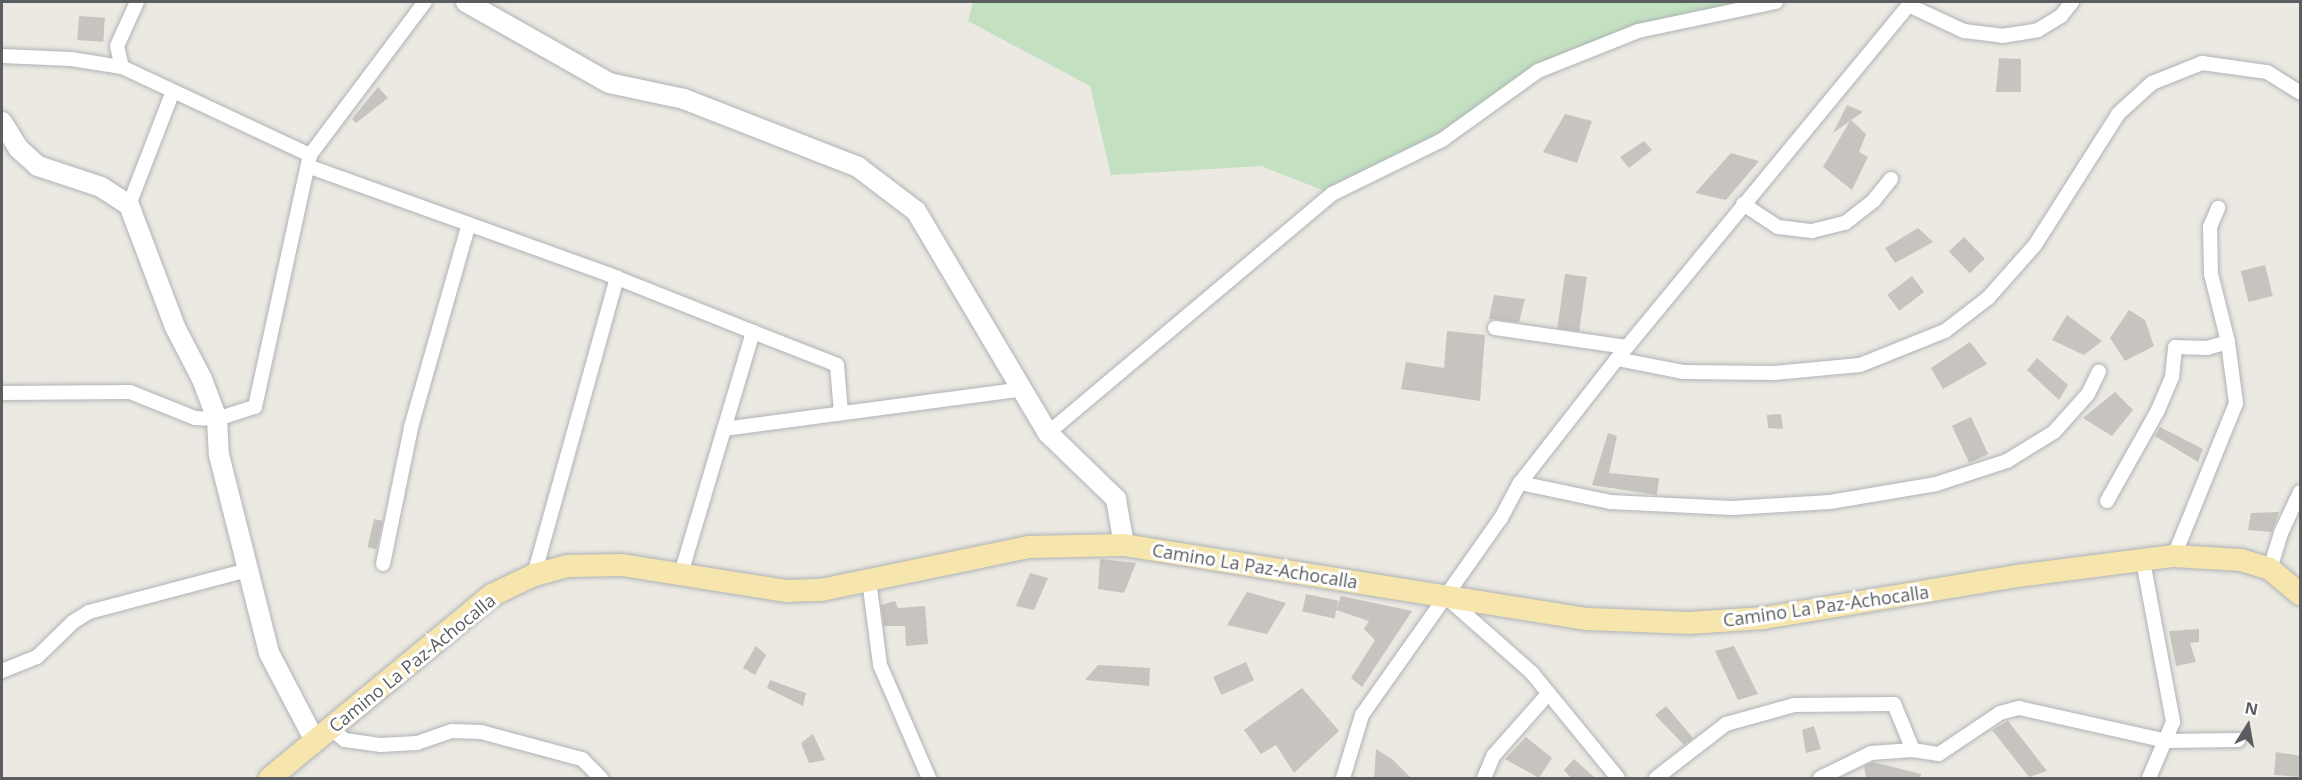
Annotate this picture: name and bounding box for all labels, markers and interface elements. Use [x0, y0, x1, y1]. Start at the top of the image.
street label: Camino La Paz-Achocalla [1151, 539, 1359, 593]
street label: Camino La Paz-Achocalla [1722, 581, 1930, 631]
street label: Camino La Paz-Achocalla [324, 589, 500, 737]
north arrow [2218, 696, 2278, 756]
text: N [2243, 696, 2260, 720]

